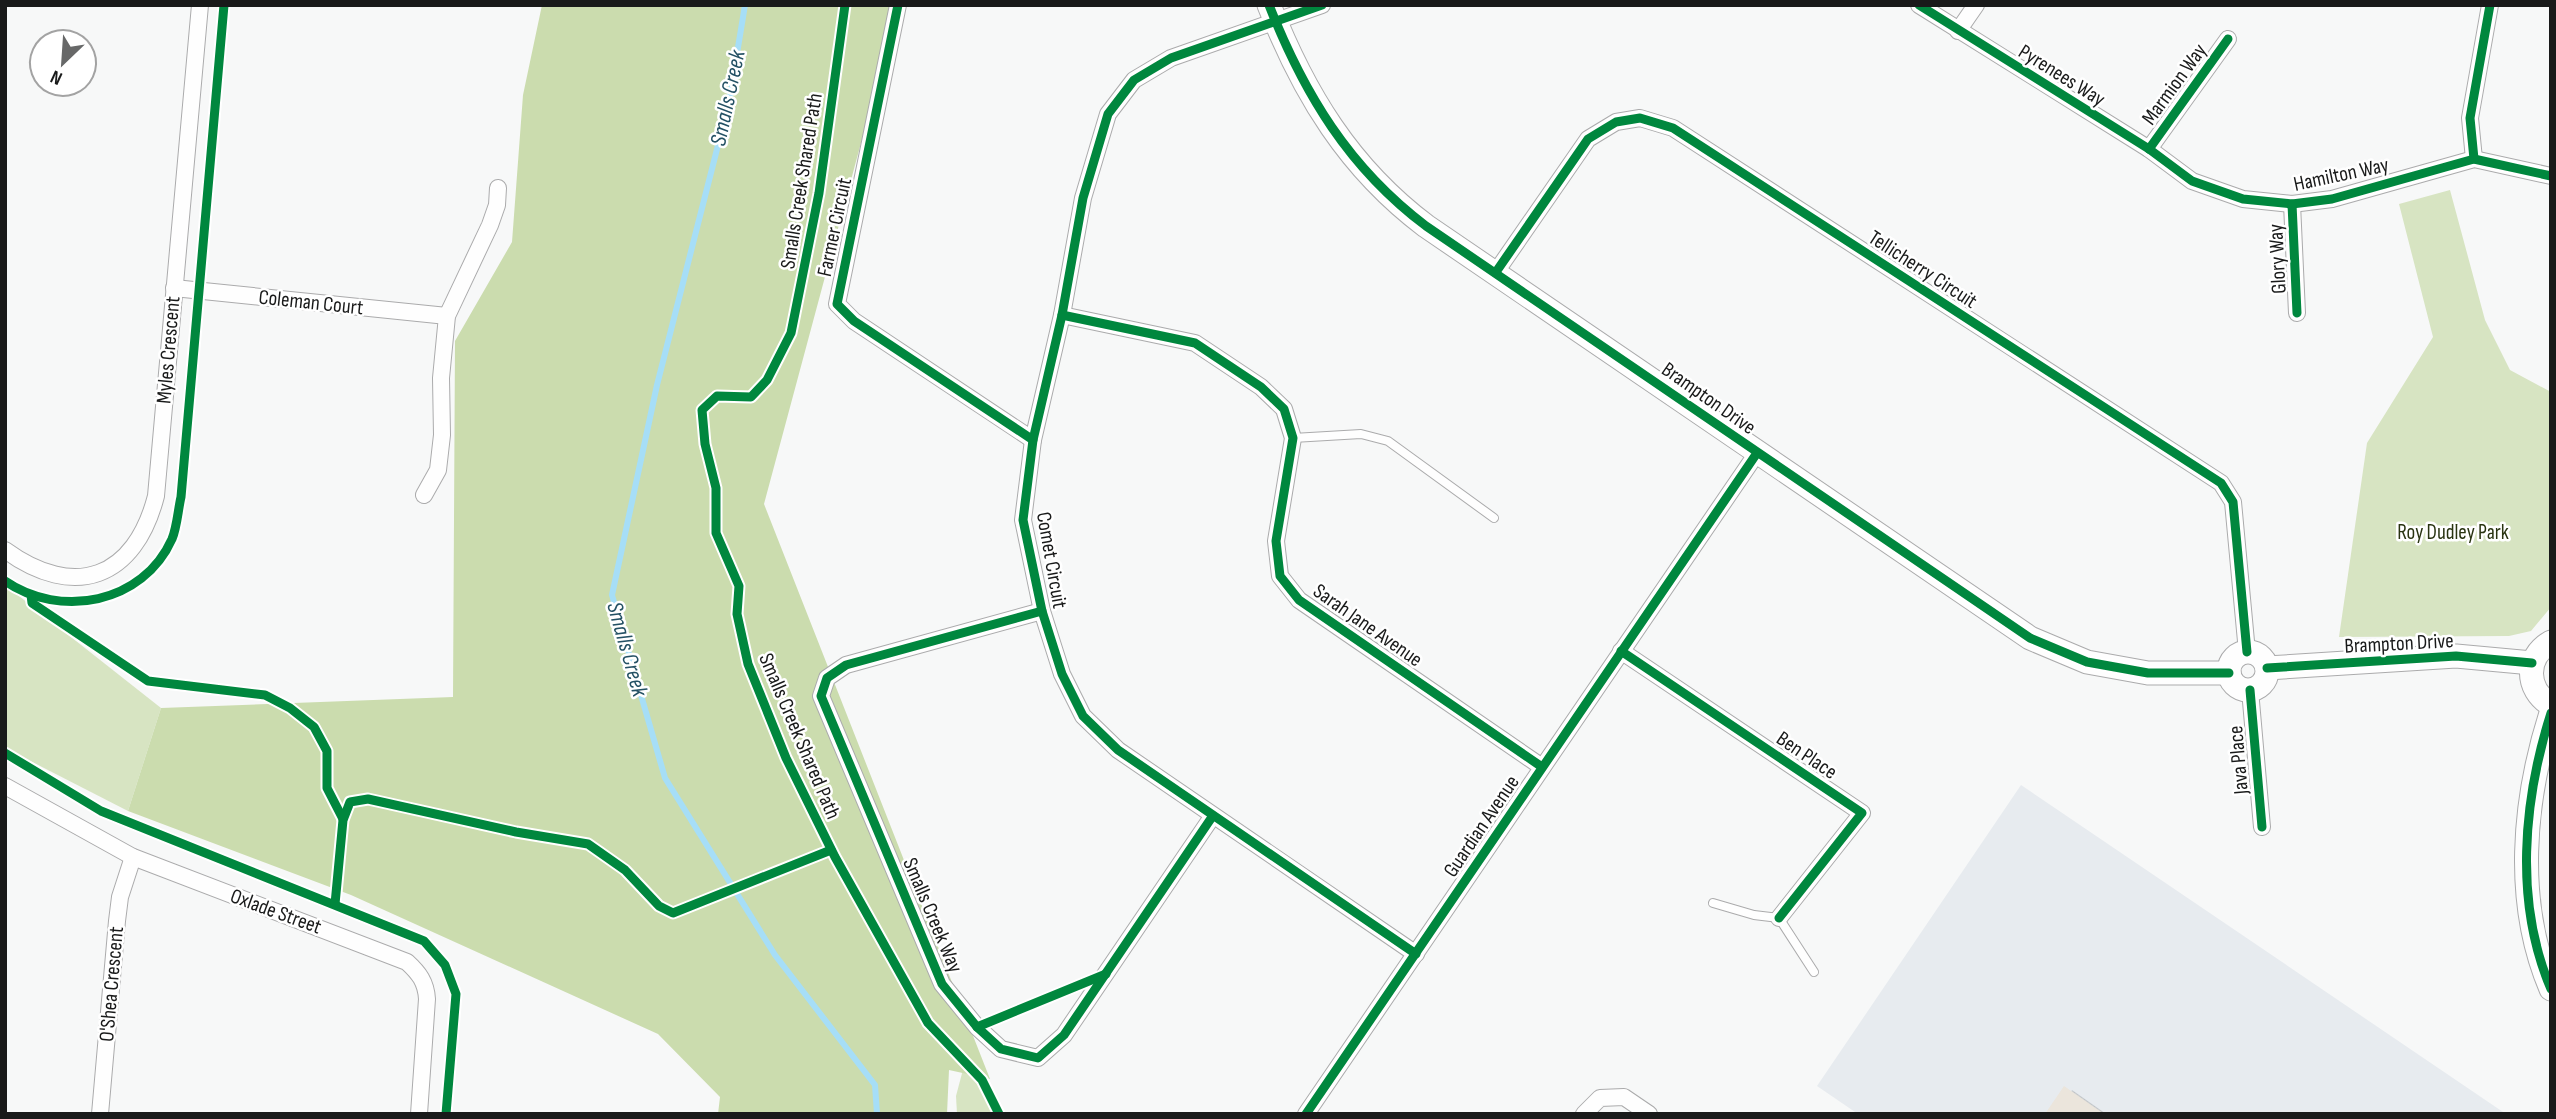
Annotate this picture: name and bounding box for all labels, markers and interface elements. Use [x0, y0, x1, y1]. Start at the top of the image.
north arrow [28, 28, 98, 98]
street label: Pyrenees Way [2014, 39, 2110, 112]
street label: Marmion Way [2137, 39, 2212, 130]
water label: Smalls Creek [704, 46, 752, 149]
text: N [47, 64, 66, 90]
street label: Smalls Creek Shared Path [775, 91, 828, 271]
street label: Hamilton Way [2291, 152, 2391, 197]
street label: Farmer Circuit [812, 175, 857, 279]
street label: Glory Way [2263, 223, 2292, 295]
street label: Tellicherry Circuit [1864, 225, 1982, 314]
street label: Coleman Court [257, 285, 365, 320]
street label: Myles Crescent [151, 295, 186, 405]
street label: Brampton Drive [1657, 357, 1761, 440]
street label: Comet Circuit [1031, 510, 1072, 610]
park label: Roy Dudley Park [2397, 520, 2509, 545]
street label: Sarah Jane Avenue [1308, 579, 1427, 672]
water label: Smalls Creek [600, 599, 654, 701]
street label: Brampton Drive [2344, 628, 2454, 659]
street label: Smalls Creek Shared Path [753, 650, 846, 823]
street label: Java Place [2223, 724, 2254, 796]
street label: Ben Place [1772, 726, 1842, 785]
street label: Guardian Avenue [1438, 771, 1525, 882]
street label: Smalls Creek Way [897, 854, 968, 976]
street label: Oxlade Street [227, 883, 325, 939]
street label: O'Shea Crescent [94, 925, 129, 1043]

